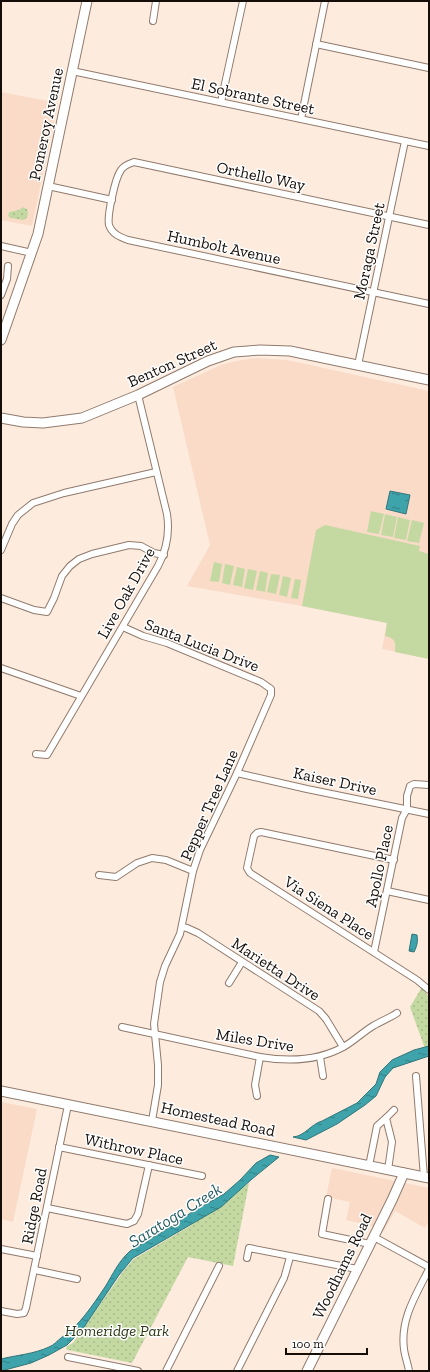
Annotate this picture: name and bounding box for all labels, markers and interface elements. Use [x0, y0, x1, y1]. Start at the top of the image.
street label: Pomeroy Avenue [25, 66, 67, 182]
street label: El Sobrante Street [190, 74, 316, 118]
street label: Orthello Way [215, 157, 308, 195]
street label: Moraga Street [349, 201, 389, 301]
street label: Humbolt Avenue [166, 226, 282, 268]
street label: Benton Street [125, 335, 220, 391]
street label: Live Oak Drive [93, 544, 159, 642]
street label: Santa Lucia Drive [142, 614, 262, 676]
street label: Pepper Tree Lane [176, 747, 242, 863]
street label: Kaiser Drive [292, 763, 378, 799]
street label: Apollo Place [361, 823, 397, 909]
street label: Via Siena Place [280, 871, 377, 944]
street label: Marietta Drive [228, 933, 324, 1005]
street label: Miles Drive [215, 1024, 295, 1056]
street label: Homestead Road [159, 1098, 277, 1140]
street label: Withrow Place [83, 1129, 185, 1169]
street label: Ridge Road [17, 1166, 51, 1246]
water label: Saratoga Creek [125, 1178, 226, 1252]
street label: Woodhams Road [308, 1210, 376, 1322]
park label: Homeridge Park [65, 1321, 169, 1340]
scale bar [286, 1330, 367, 1356]
text: 100 m [292, 1337, 324, 1351]

